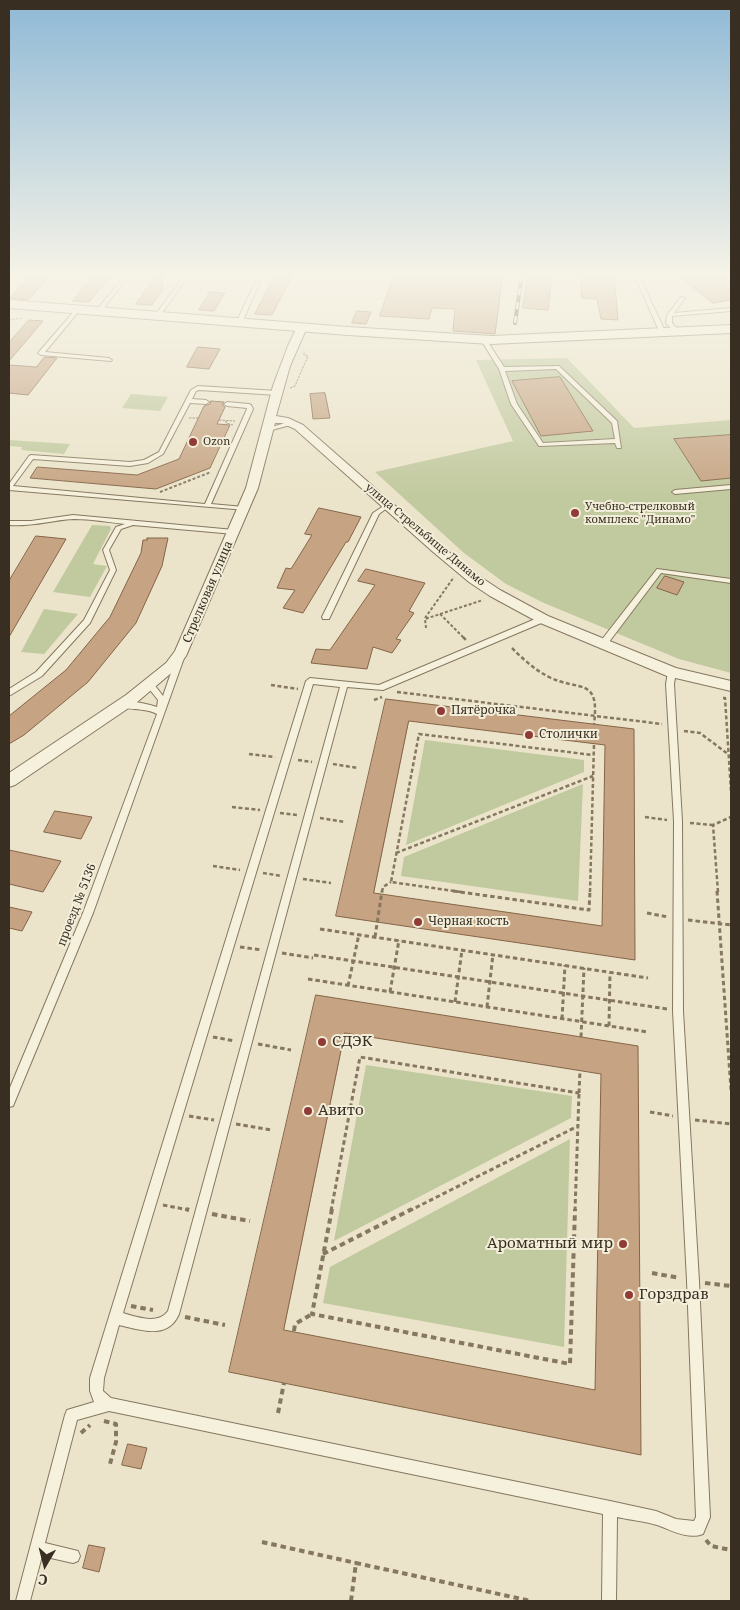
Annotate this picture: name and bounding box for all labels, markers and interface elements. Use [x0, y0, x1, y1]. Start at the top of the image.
place label: Ozon [203, 435, 230, 449]
marker: Ozon [187, 436, 199, 448]
street label: улица Стрельбище Динамо [362, 481, 488, 589]
place label: Учебно-стрелковый комплекс "Динамо" [585, 500, 695, 526]
marker: Учебно-стрелковый комплекс "Динамо" [569, 507, 581, 519]
street label: Стрелковая улица [180, 539, 236, 645]
place label: Пятёрочка [451, 704, 516, 718]
marker: Пятёрочка [435, 705, 447, 717]
place label: Столички [539, 728, 598, 742]
marker: Столички [523, 729, 535, 741]
street label: проезд № 5136 [55, 862, 99, 948]
place label: Черная кость [428, 915, 509, 929]
marker: Черная кость [412, 916, 424, 928]
place label: СДЭК [332, 1033, 372, 1051]
marker: СДЭК [316, 1036, 328, 1048]
place label: Авито [318, 1102, 364, 1120]
marker: Авито [302, 1105, 314, 1117]
place label: Ароматный мир [487, 1235, 613, 1253]
marker: Ароматный мир [617, 1238, 629, 1250]
place label: Горздрав [639, 1286, 708, 1304]
marker: Горздрав [623, 1289, 635, 1301]
north arrow [20, 1540, 70, 1590]
text: С [37, 1570, 49, 1590]

